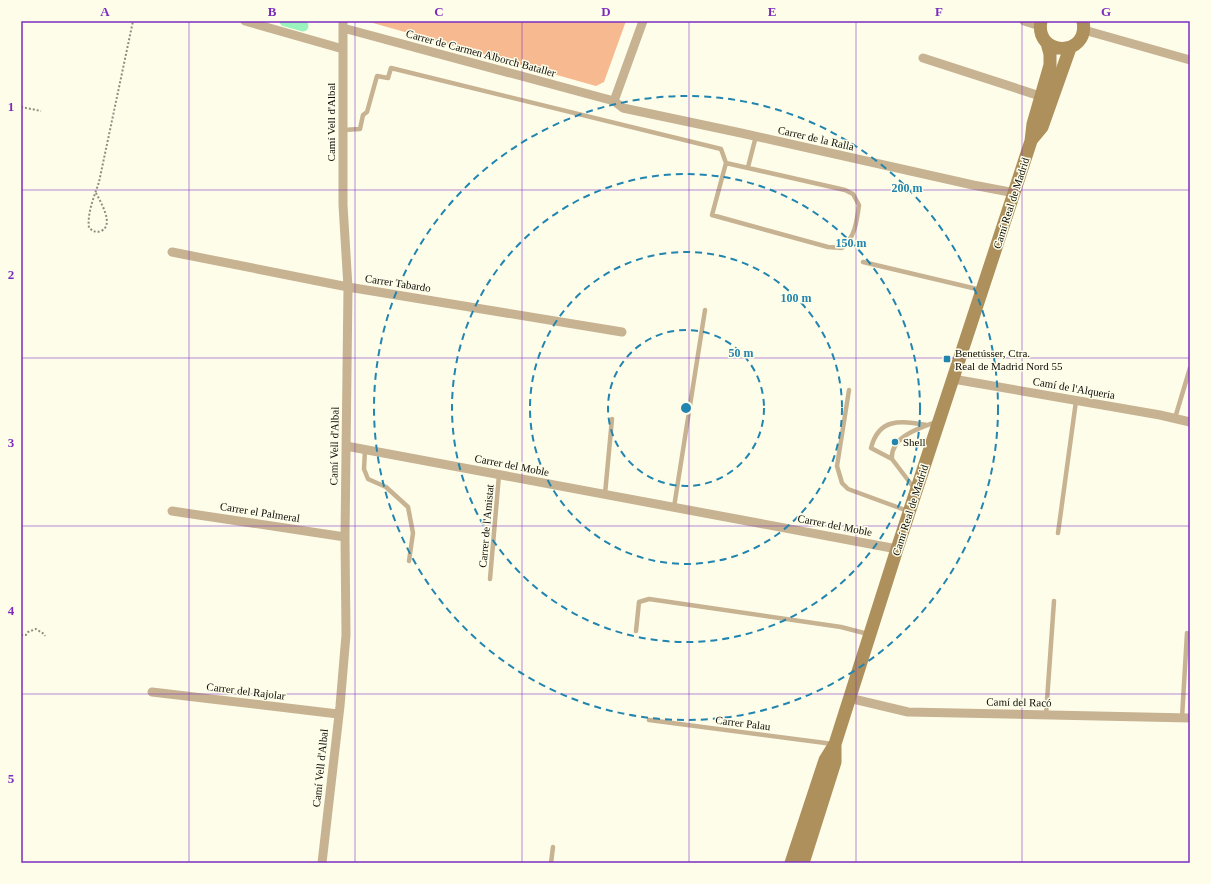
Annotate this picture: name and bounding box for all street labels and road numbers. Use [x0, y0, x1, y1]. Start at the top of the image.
street label: Carrer de Carmen Alborch Bataller [405, 27, 558, 79]
street label: Camí Vell d'Albal [325, 83, 337, 161]
street label: Carrer de la Ralla [777, 123, 855, 153]
street label: Camí Real de Madrid [991, 155, 1032, 250]
street label: Carrer Tabardo [364, 272, 432, 294]
street label: Camí de l'Alqueria [1032, 375, 1116, 401]
street label: Camí Vell d'Albal [327, 407, 341, 485]
street label: Carrer del Moble [474, 452, 550, 478]
street label: Camí Real de Madrid [890, 462, 931, 557]
street label: Carrer de l'Amistat [476, 484, 496, 568]
street label: Carrer el Palmeral [219, 500, 301, 524]
street label: Carrer del Moble [797, 512, 873, 538]
street label: Carrer del Rajolar [206, 680, 286, 702]
street label: Camí del Racó [986, 695, 1052, 709]
street label: Carrer Palau [715, 714, 772, 732]
street label: Camí Vell d'Albal [310, 728, 330, 808]

